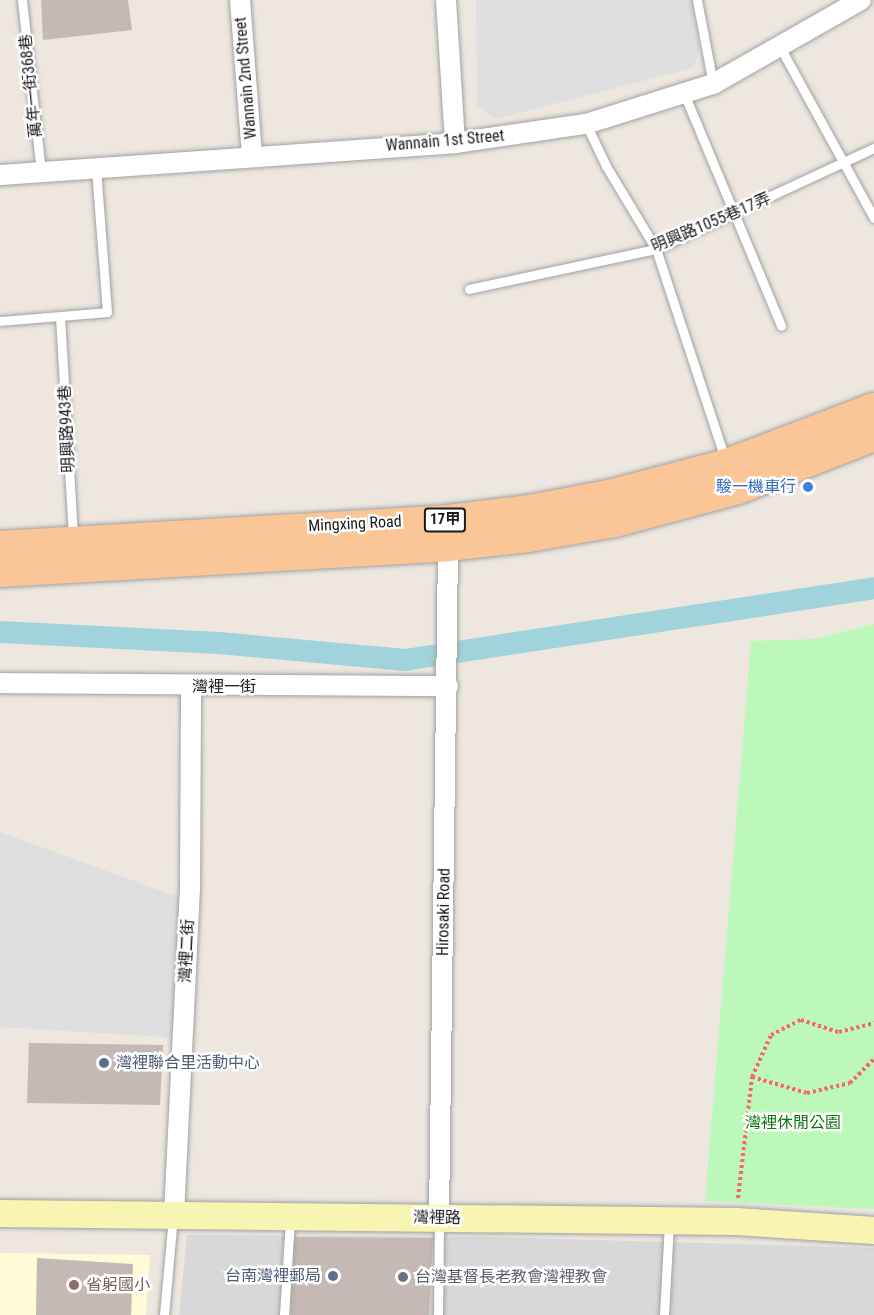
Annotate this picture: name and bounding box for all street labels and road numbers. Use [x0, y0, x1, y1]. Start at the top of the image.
street label: Wannain 2nd Street [231, 16, 261, 140]
street label: 萬年一街368巷 [16, 33, 46, 139]
street label: Wannain 1st Street [385, 126, 505, 156]
street label: 明興路1055巷17弄 [649, 189, 773, 257]
street label: 明興路943巷 [55, 385, 79, 473]
road number: 17甲 [422, 508, 468, 532]
street label: Mingxing Road [308, 512, 402, 536]
street label: 灣裡一街 [192, 677, 256, 697]
street label: Hirosaki Road [434, 868, 454, 956]
street label: 灣裡二街 [176, 919, 198, 983]
street label: 灣裡路 [413, 1208, 461, 1228]

